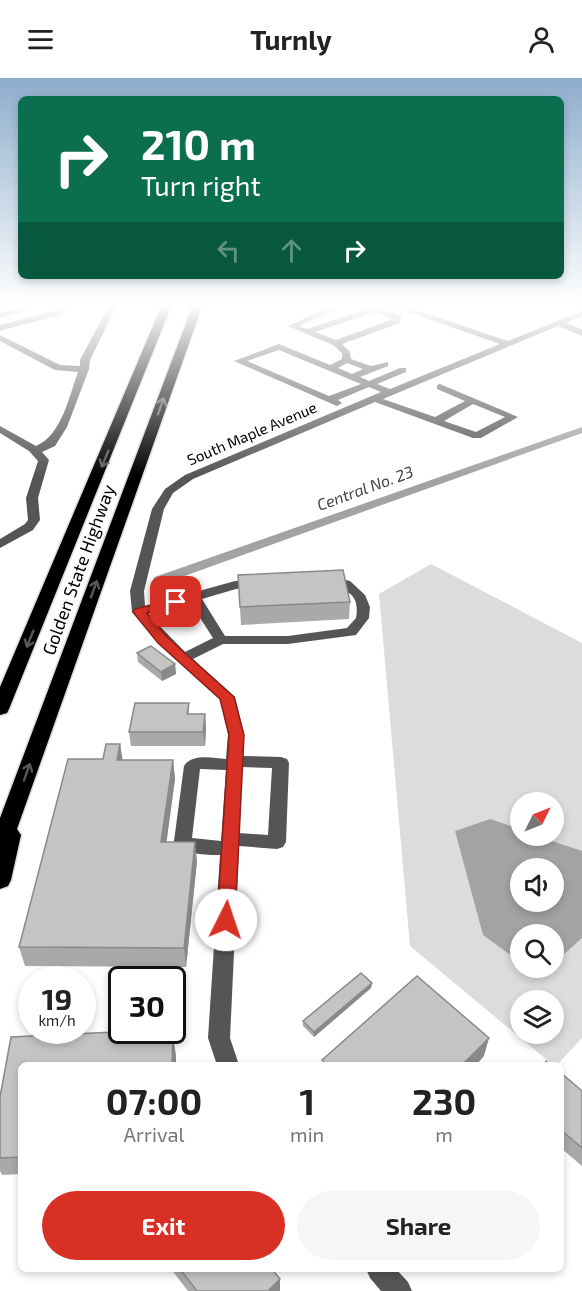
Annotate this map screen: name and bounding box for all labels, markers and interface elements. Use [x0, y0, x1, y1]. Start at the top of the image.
icon: menu [24, 23, 57, 56]
text: Turnly [250, 23, 332, 55]
icon: person [525, 23, 558, 56]
text: 210 m [141, 118, 256, 168]
icon: right [42, 120, 120, 198]
text: Turn right [141, 169, 261, 201]
icon: left [212, 234, 245, 267]
icon: ahead [275, 234, 308, 267]
icon: right [338, 234, 371, 267]
one-way arrow [157, 397, 168, 416]
street label: South Maple Avenue [184, 398, 319, 469]
one-way arrow [99, 449, 110, 467]
water label: Central No. 23 [314, 461, 416, 514]
street label: Golden State Highway [37, 481, 119, 658]
pin [150, 576, 201, 627]
one-way arrow [89, 580, 100, 599]
icon: arrive [159, 585, 192, 618]
one-way arrow [24, 630, 35, 648]
one-way arrow [23, 763, 34, 782]
north arrow [510, 792, 564, 846]
map controls [510, 792, 564, 1044]
button: sound [510, 858, 564, 912]
position arrow [194, 888, 258, 952]
button: search [510, 924, 564, 978]
speed limit sign: 30 [108, 966, 186, 1044]
text: 19 [42, 980, 72, 1016]
button: layers [510, 990, 564, 1044]
text: km/h [38, 1011, 76, 1029]
text: 07:00 [106, 1079, 202, 1122]
text: 1 [299, 1079, 315, 1122]
text: 230 [412, 1079, 476, 1122]
text: Arrival [124, 1122, 184, 1146]
text: min [290, 1122, 324, 1146]
text: m [435, 1122, 453, 1146]
button: Exit [42, 1191, 285, 1260]
button: Share [297, 1191, 540, 1260]

